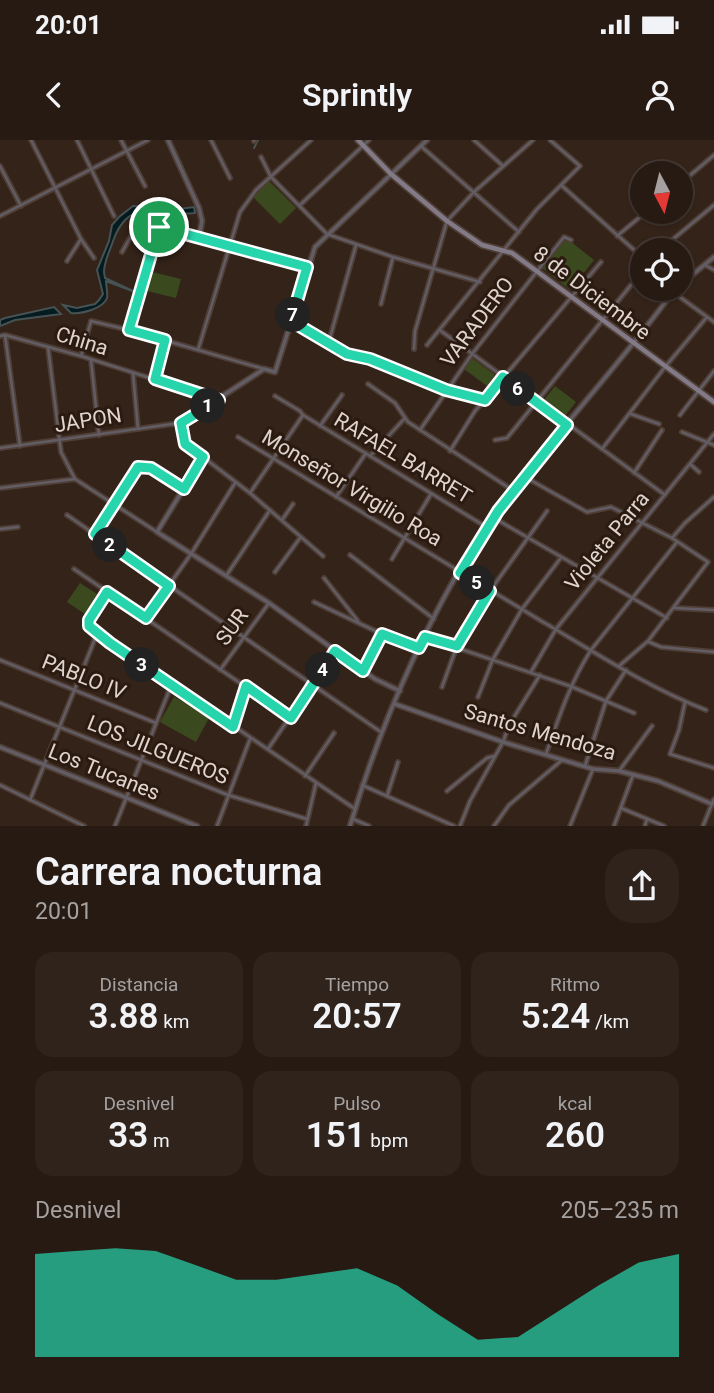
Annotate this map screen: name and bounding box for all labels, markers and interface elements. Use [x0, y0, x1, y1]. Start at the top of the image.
text: 20:01 [35, 10, 102, 40]
icon: back [35, 76, 73, 114]
text: Sprintly [302, 76, 412, 114]
icon: person [641, 76, 679, 114]
north arrow [630, 161, 693, 224]
map controls [630, 161, 693, 301]
pin [129, 197, 189, 257]
icon: arrive [140, 208, 178, 246]
button: locate [630, 238, 693, 301]
street label: 8 de Diciembre [529, 241, 655, 345]
street label: VARADERO [436, 272, 518, 372]
pin: 7 [276, 298, 310, 332]
text: 7 [287, 303, 298, 326]
street label: China [53, 322, 111, 360]
pin: 6 [500, 372, 536, 406]
text: 6 [512, 377, 523, 400]
pin: 1 [190, 388, 226, 424]
text: 1 [202, 394, 213, 417]
street label: JAPON [53, 403, 123, 437]
street label: RAFAEL BARRET [330, 408, 476, 509]
street label: Monseñor Virgilio Roa [258, 425, 446, 551]
street label: Violeta Parra [560, 487, 654, 595]
pin: 2 [92, 528, 128, 562]
text: 2 [104, 533, 115, 556]
pin: 5 [460, 566, 494, 600]
text: 5 [471, 571, 482, 594]
street label: SUR [211, 604, 253, 650]
pin: 3 [124, 648, 160, 682]
street label: PABLO IV [39, 649, 130, 705]
pin: 4 [306, 652, 340, 688]
text: 3 [136, 653, 147, 676]
text: 4 [317, 658, 328, 681]
street label: Santos Mendoza [461, 699, 619, 765]
street label: LOS JILGUEROS [84, 711, 232, 789]
street label: Los Tucanes [45, 739, 163, 805]
button: share [605, 849, 679, 923]
text: Carrera nocturna [35, 850, 322, 894]
text: 20:01 [35, 898, 92, 925]
text: Distancia [100, 973, 178, 996]
text: Tiempo [325, 973, 389, 996]
text: Ritmo [550, 973, 600, 996]
text: 3.88 [89, 996, 158, 1037]
text: 20:57 [312, 996, 402, 1037]
text: 5:24 [521, 996, 590, 1037]
text: km [158, 1010, 189, 1033]
text: /km [590, 1010, 629, 1033]
text: Desnivel [103, 1092, 175, 1115]
text: Pulso [333, 1092, 381, 1115]
text: kcal [558, 1092, 592, 1115]
text: 33 [108, 1115, 148, 1156]
text: 151 [306, 1115, 366, 1156]
text: 260 [545, 1115, 605, 1156]
text: m [148, 1129, 170, 1152]
text: bpm [366, 1129, 408, 1152]
text: Desnivel [35, 1197, 121, 1224]
text: 205–235 m [560, 1197, 679, 1224]

